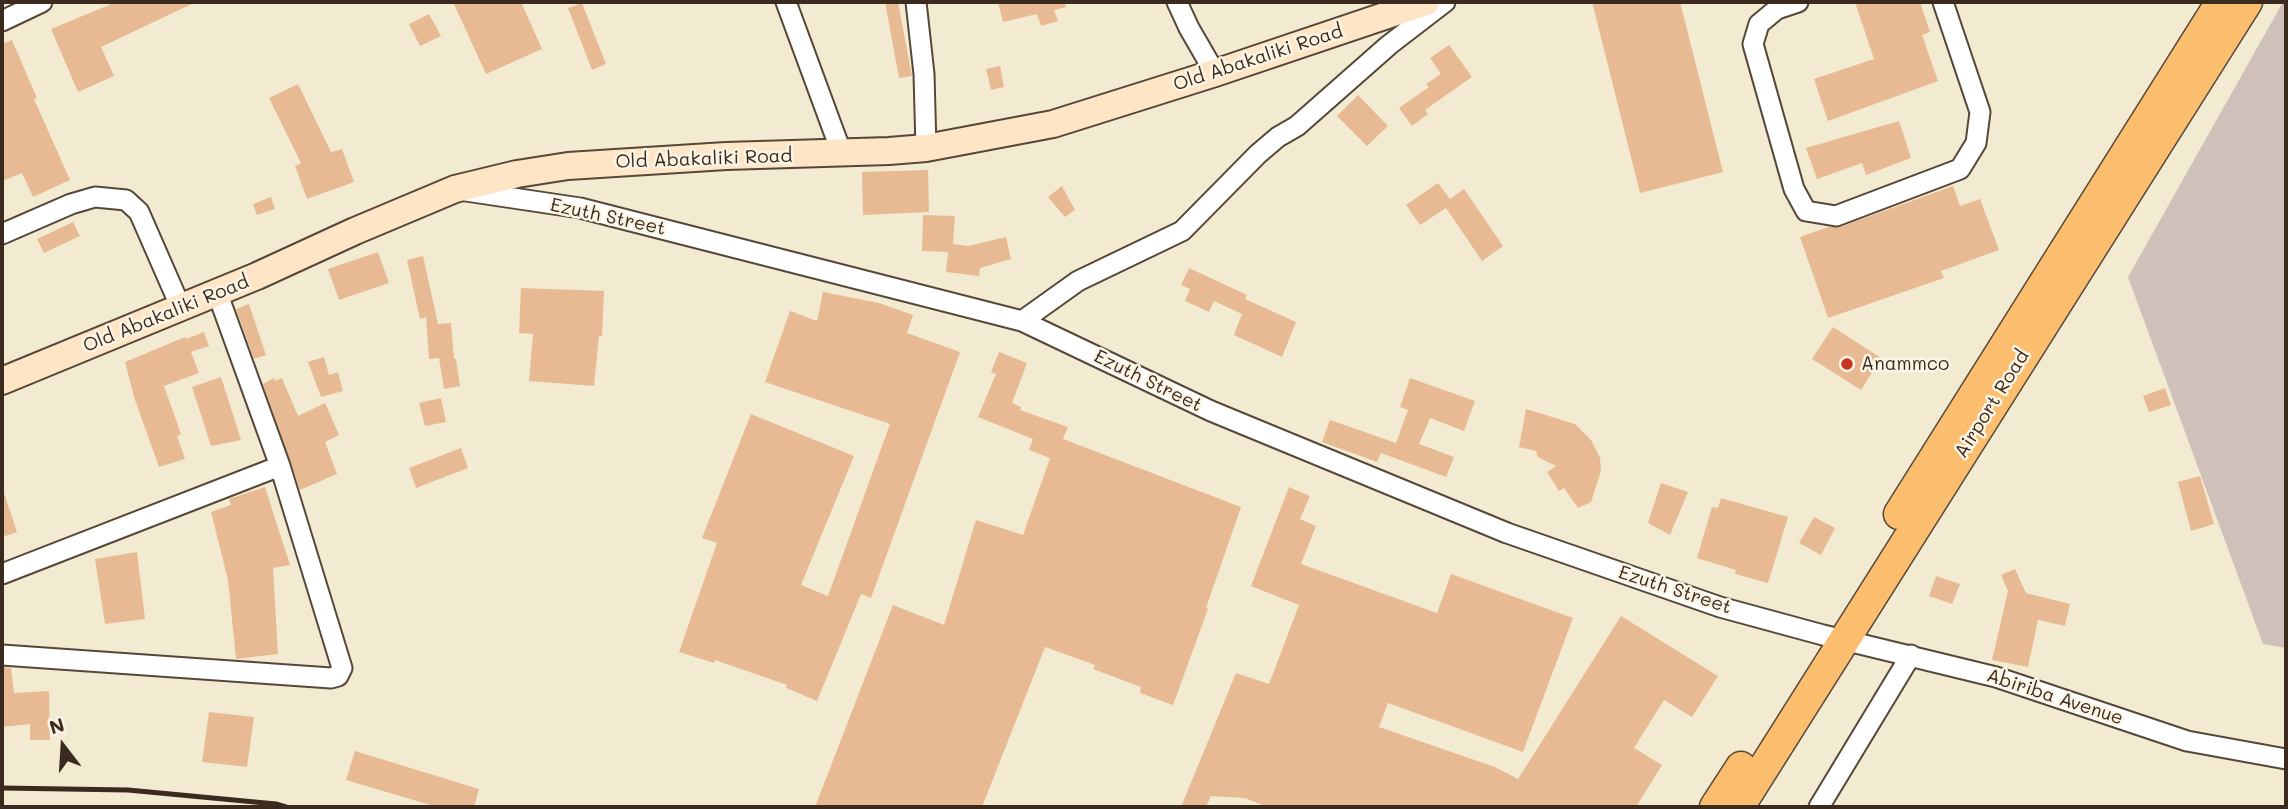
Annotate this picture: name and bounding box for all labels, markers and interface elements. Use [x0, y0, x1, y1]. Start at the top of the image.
street label: Old Abakaliki Road [1170, 20, 1346, 96]
street label: Old Abakaliki Road [615, 145, 793, 173]
street label: Ezuth Street [548, 194, 668, 240]
street label: Old Abakaliki Road [80, 270, 252, 358]
street label: Ezuth Street [1090, 345, 1206, 417]
street label: Airport Road [1950, 346, 2034, 462]
place label: Anammco [1861, 353, 1949, 375]
marker: Anammco [1839, 356, 1855, 372]
street label: Ezuth Street [1616, 561, 1734, 619]
street label: Abiriba Avenue [1984, 664, 2126, 730]
north arrow [28, 711, 98, 781]
text: N [46, 711, 67, 740]

